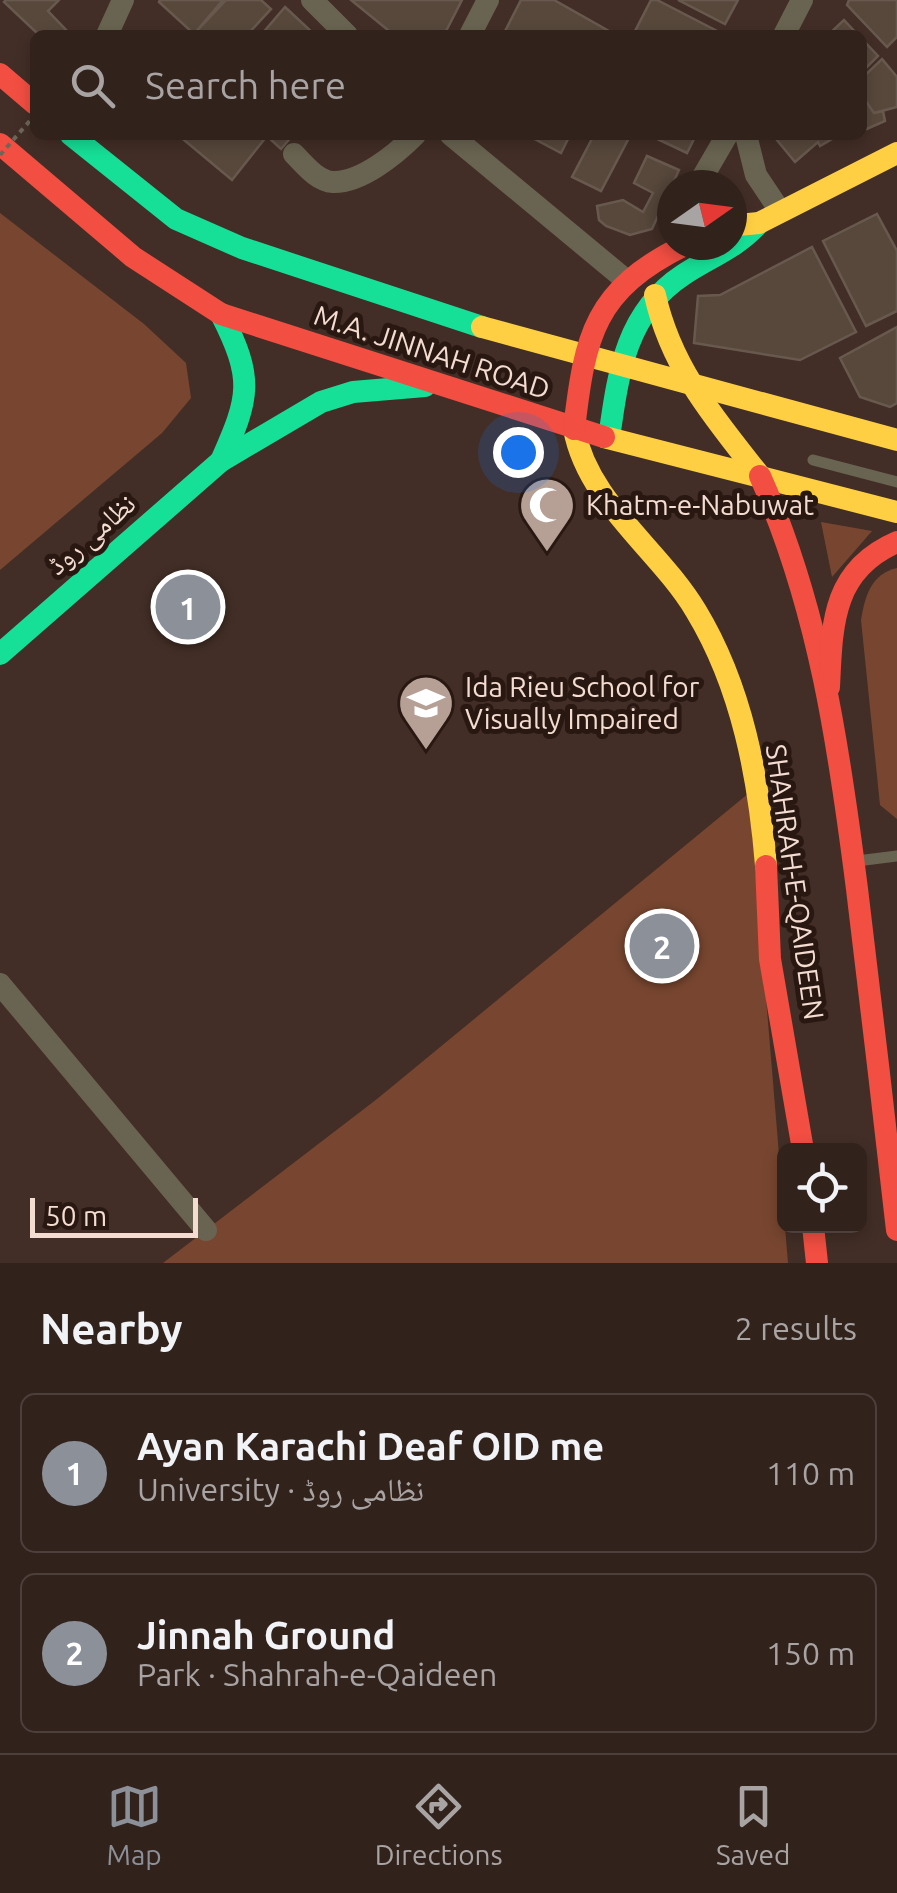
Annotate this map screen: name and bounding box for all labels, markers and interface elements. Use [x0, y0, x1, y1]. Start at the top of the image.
search box [30, 30, 867, 140]
icon: search [65, 58, 120, 113]
text: Search here [145, 64, 346, 106]
north arrow [657, 170, 747, 260]
street label: M.A. JINNAH ROAD [310, 299, 554, 404]
your location [493, 427, 544, 478]
mosque icon: Khatm-e-Nabuwat [517, 475, 577, 554]
street label: نظامی روڈ [40, 487, 143, 582]
place label: Khatm-e-Nabuwat [586, 489, 814, 520]
pin: 1 [156, 570, 220, 644]
place label: Ida Rieu School for Visually Impaired [465, 671, 700, 734]
school or university icon: Ida Rieu School for Visually Impaired [396, 673, 456, 752]
street label: SHAHRAH-E-QAIDEEN [761, 742, 830, 1022]
pin: 2 [630, 908, 694, 984]
map controls [777, 1143, 867, 1233]
button: locate [777, 1143, 867, 1233]
scale bar [30, 1193, 198, 1238]
text: 50 m [45, 1200, 107, 1231]
text: Nearby [40, 1305, 183, 1352]
text: 2 results [735, 1310, 857, 1346]
text: Ayan Karachi Deaf OID me [137, 1425, 604, 1467]
text: 1 [65, 1455, 84, 1491]
text: 110 m [766, 1455, 855, 1491]
text: University · نظامی روڈ [137, 1471, 424, 1507]
text: Jinnah Ground [137, 1614, 395, 1656]
text: 2 [65, 1635, 84, 1671]
text: 150 m [766, 1635, 855, 1671]
text: Park · Shahrah-e-Qaideen [137, 1656, 497, 1692]
tab: Map [107, 1779, 162, 1870]
tab: Directions [375, 1779, 503, 1870]
tab: Saved [716, 1779, 790, 1870]

